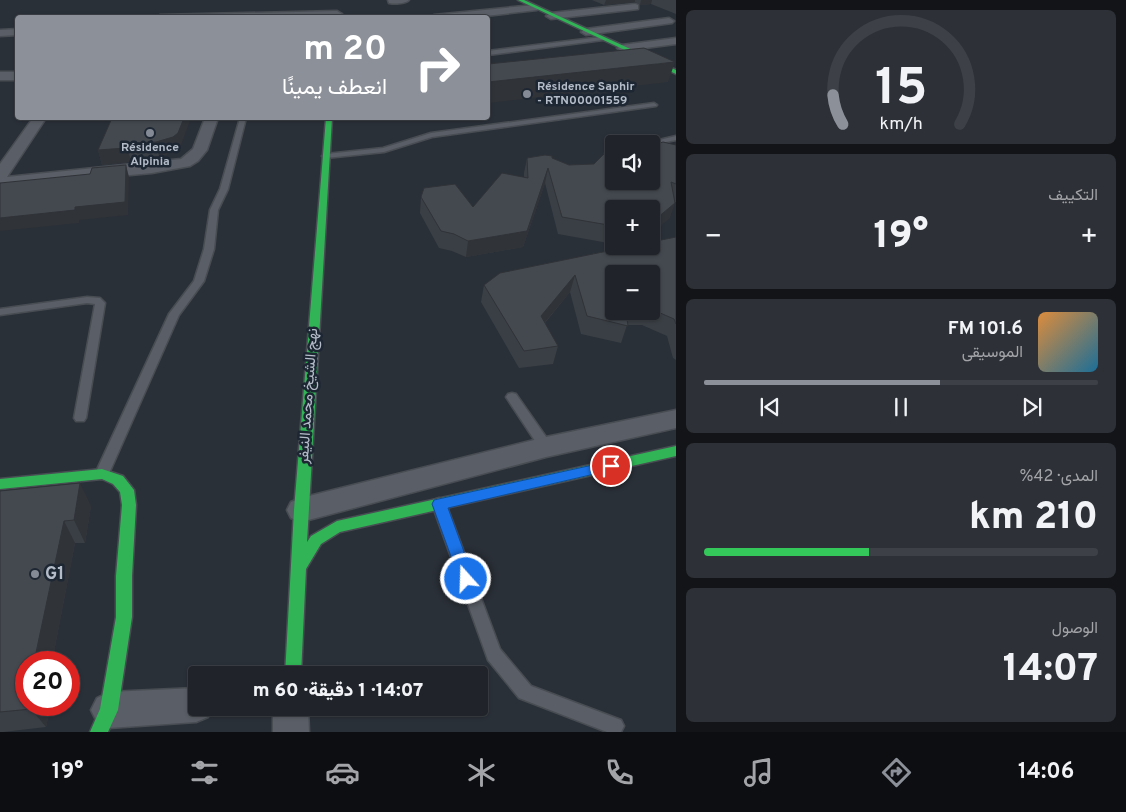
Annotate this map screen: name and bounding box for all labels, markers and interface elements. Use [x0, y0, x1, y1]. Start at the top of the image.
text: 20 m [303, 28, 387, 72]
icon: right [405, 35, 470, 100]
text: 15 [875, 57, 927, 123]
text: انعطف يمينًا [282, 75, 387, 102]
place label: Résidence Saphir - RTN00001559 [537, 79, 634, 109]
marker: Résidence Saphir - RTN00001559 [521, 88, 533, 100]
text: km/h [879, 113, 923, 136]
marker: Résidence Alpinia [144, 127, 156, 139]
map controls [605, 135, 660, 320]
button: sound [605, 135, 660, 190]
place label: Résidence Alpinia [121, 140, 179, 170]
text: التكييف [1048, 186, 1098, 206]
button: + [605, 200, 660, 255]
text: 19° [873, 213, 929, 262]
text: − [704, 220, 722, 256]
text: + [1080, 220, 1098, 256]
button: − [605, 265, 660, 320]
text: 101.6 FM [948, 317, 1023, 341]
street label: نهج الشيخ محمد النيفر [295, 327, 323, 466]
text: الموسيقى [962, 343, 1023, 363]
icon: previous [756, 393, 784, 421]
icon: pause [887, 393, 915, 421]
icon: next [1018, 393, 1046, 421]
pin [590, 445, 632, 487]
icon: arrive [597, 452, 625, 480]
text: المدى · 42% [1020, 467, 1098, 487]
text: 210 km [969, 494, 1098, 543]
position arrow [439, 552, 491, 604]
place label: G1 [45, 563, 64, 586]
marker: G1 [29, 568, 41, 580]
text: الوصول [1052, 619, 1098, 639]
text: 14:07 [1003, 646, 1098, 695]
speed limit sign: 20 [15, 651, 80, 716]
text: 14:07 · 1 دقيقة · 60 m [253, 679, 423, 703]
icon: filters [187, 755, 222, 790]
icon: car [325, 755, 360, 790]
icon: climate [464, 755, 499, 790]
icon: phone [602, 755, 637, 790]
icon: music [741, 755, 776, 790]
icon: directions [879, 755, 914, 790]
text: 19° [52, 759, 83, 786]
text: 14:06 [1018, 759, 1074, 786]

